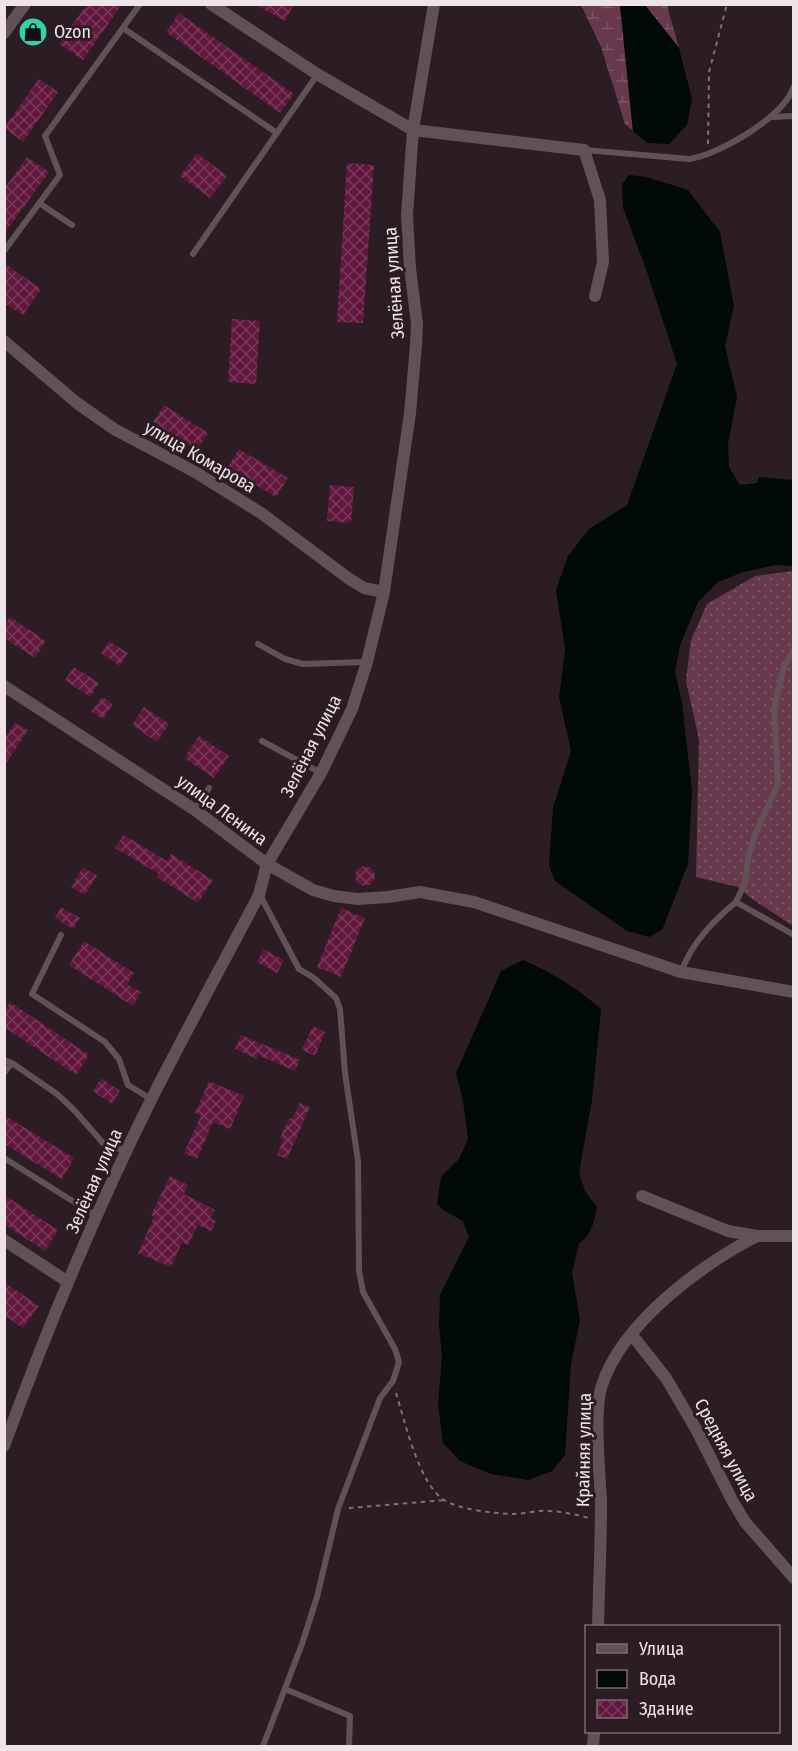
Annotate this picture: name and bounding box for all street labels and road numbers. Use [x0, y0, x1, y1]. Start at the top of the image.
street label: Зелёная улица [379, 226, 409, 340]
street label: улица Комарова [141, 416, 260, 498]
street label: Зелёная улица [276, 691, 346, 801]
street label: улица Ленина [172, 770, 272, 850]
street label: Зелёная улица [61, 1125, 127, 1237]
street label: Крайняя улица [572, 1393, 596, 1507]
street label: Средняя улица [690, 1395, 762, 1505]

